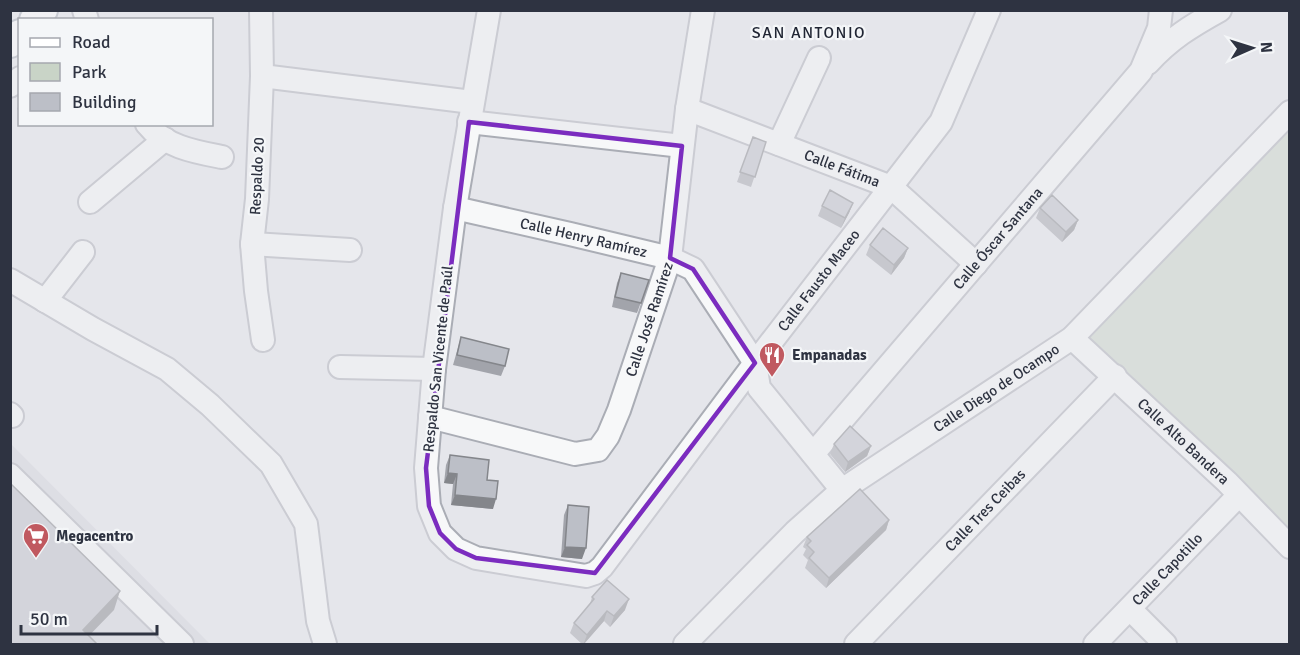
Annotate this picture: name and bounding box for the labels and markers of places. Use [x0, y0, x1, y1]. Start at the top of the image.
restaurant icon: Empanadas [757, 340, 787, 378]
place label: Empanadas [792, 346, 867, 364]
supermarket icon: Megacentro [21, 521, 51, 559]
place label: Megacentro [56, 527, 134, 545]

